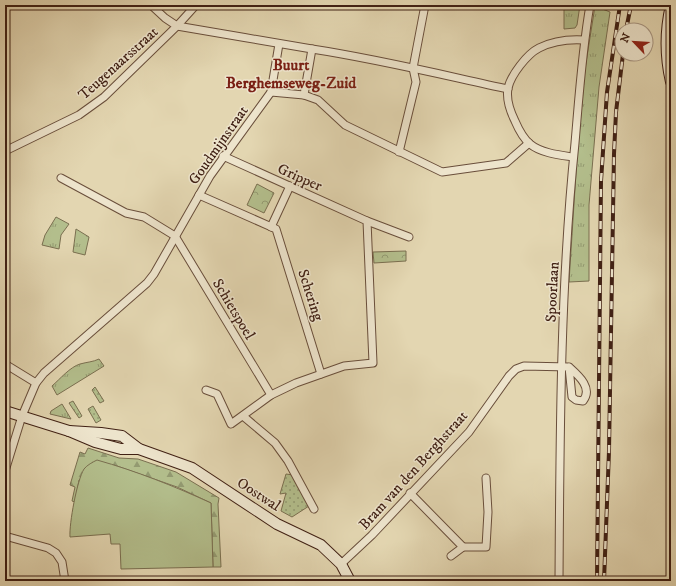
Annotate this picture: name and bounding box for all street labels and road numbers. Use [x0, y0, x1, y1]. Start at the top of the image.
street label: Teugenaarsstraat [74, 22, 162, 104]
street label: Goudmijnstraat [184, 102, 253, 188]
street label: Gripper [275, 159, 325, 196]
street label: Spoorlaan [541, 261, 564, 323]
street label: Schering [293, 267, 328, 324]
street label: Schietspoel [208, 275, 259, 344]
street label: Bram van den Berghstraat [355, 407, 472, 534]
street label: Oostwal [233, 473, 285, 516]

